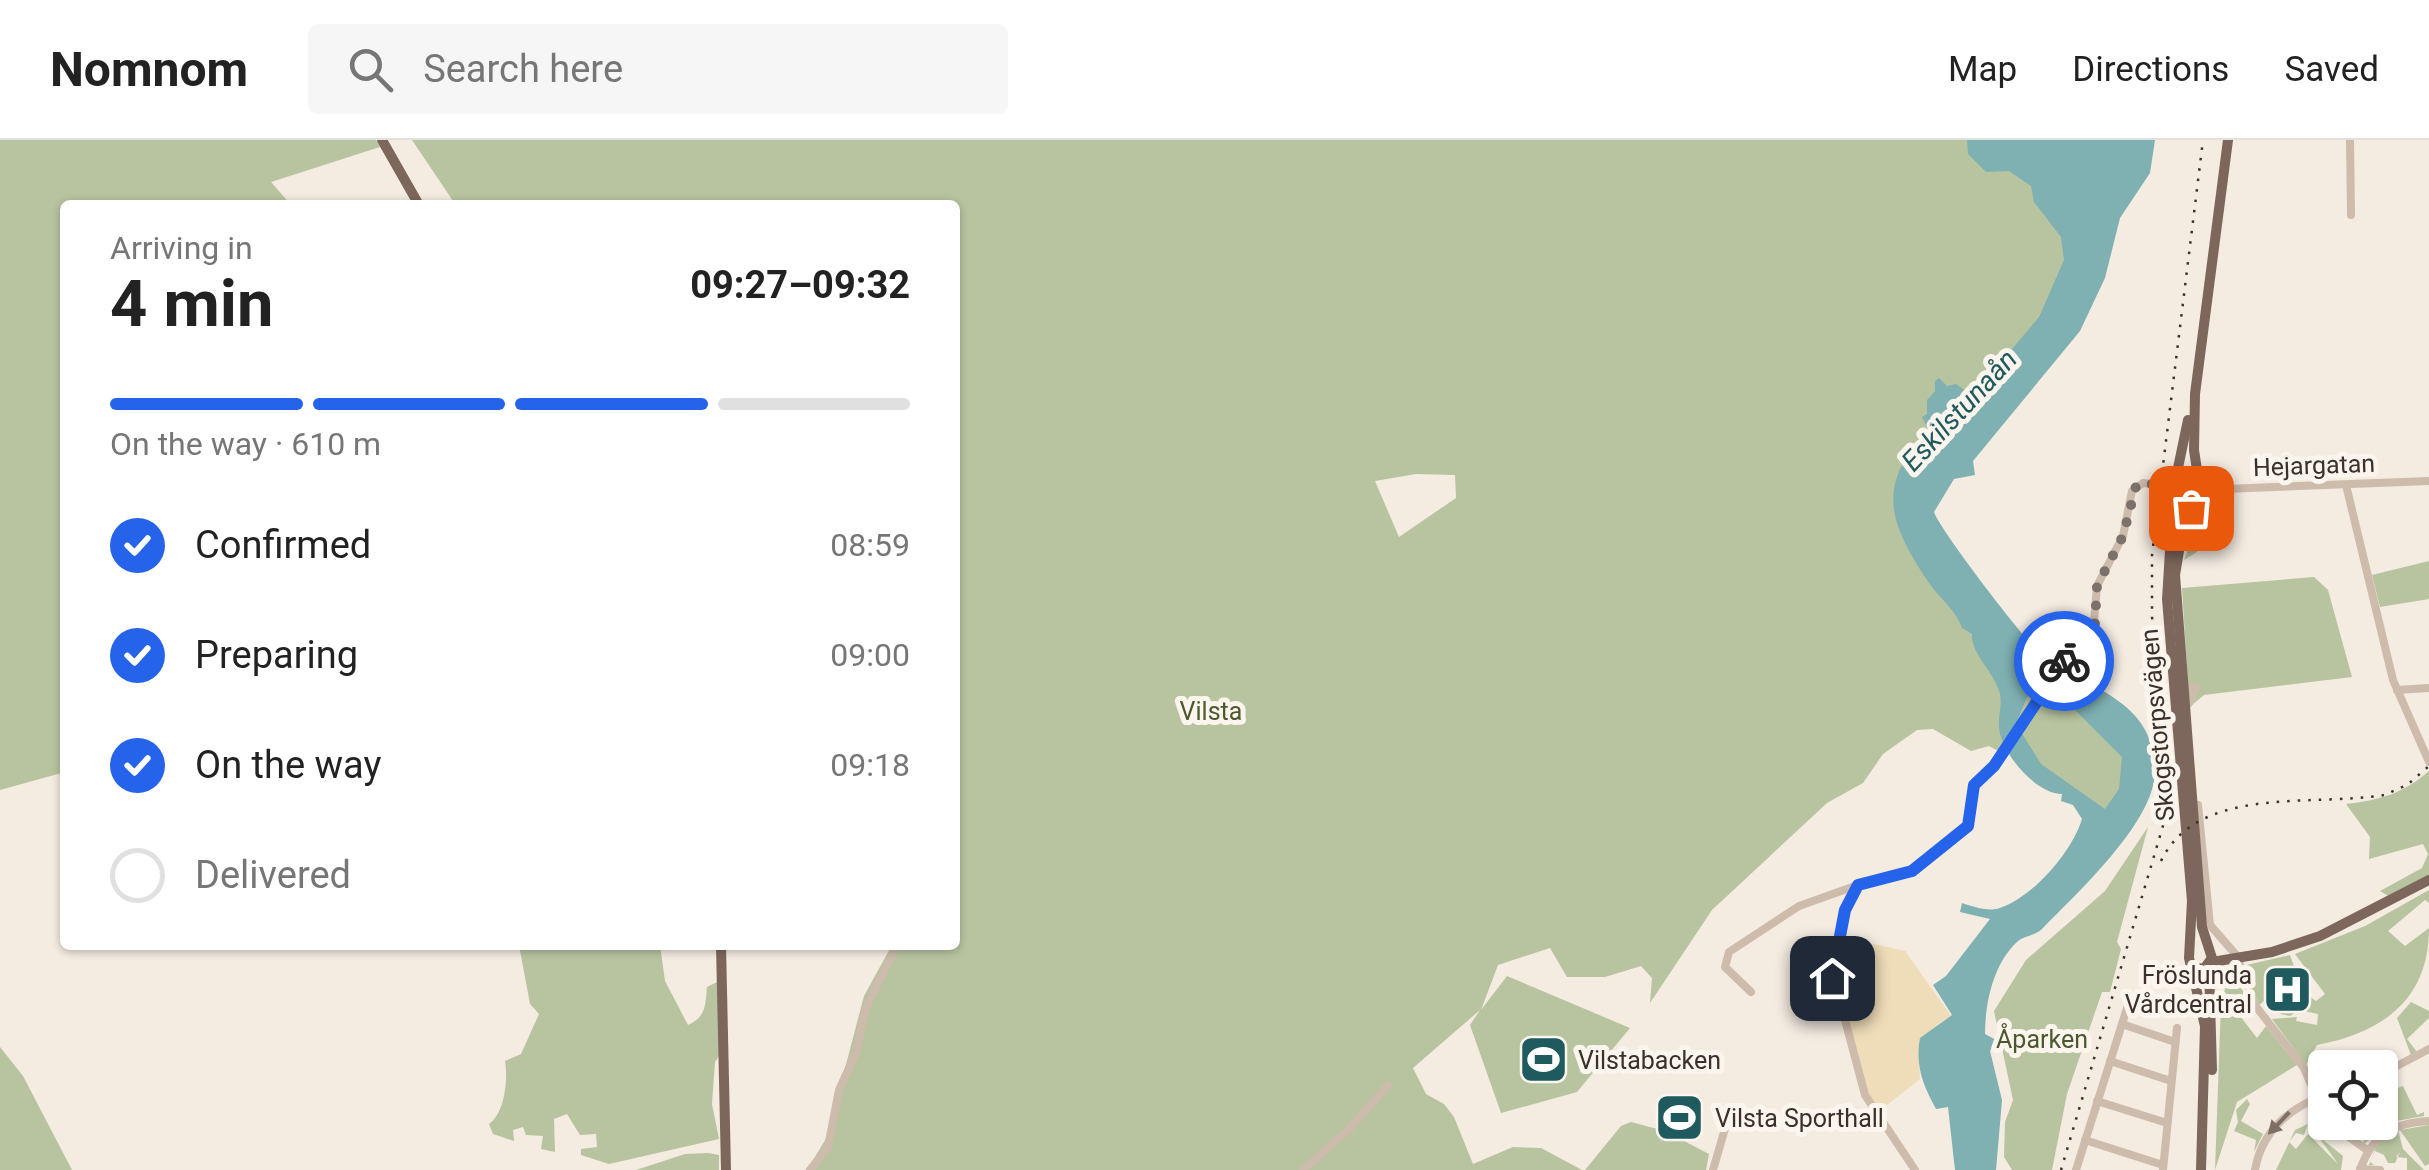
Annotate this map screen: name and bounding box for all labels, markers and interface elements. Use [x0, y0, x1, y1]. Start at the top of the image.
search box [308, 24, 1008, 114]
text: Nomnom [50, 41, 248, 98]
icon: search [343, 42, 398, 97]
text: Search here [423, 47, 623, 91]
text: Map [1948, 49, 2017, 90]
text: Directions [2072, 49, 2229, 90]
text: Saved [2284, 49, 2379, 90]
text: Arriving in [110, 229, 253, 267]
text: 09:27–09:32 [690, 263, 910, 307]
text: 4 min [110, 266, 273, 342]
water label: Eskilstunaån [1895, 343, 2024, 478]
text: On the way · 610 m [110, 425, 381, 463]
street label: Hejargatan [2252, 449, 2376, 482]
pin [2149, 466, 2234, 551]
icon: bag [2164, 481, 2219, 536]
icon: check [110, 518, 165, 573]
text: Confirmed [195, 523, 371, 567]
text: 08:59 [830, 526, 910, 564]
courier [2014, 611, 2114, 711]
icon: check [110, 628, 165, 683]
street label: Skogstorpsvägen [2135, 628, 2180, 822]
text: Preparing [195, 633, 358, 677]
icon: bike [2037, 634, 2092, 689]
text: 09:00 [830, 636, 910, 674]
park label: Vilsta [1180, 697, 1242, 726]
icon: check [110, 738, 165, 793]
text: On the way [195, 743, 381, 787]
text: 09:18 [830, 746, 910, 784]
text: Delivered [195, 853, 351, 897]
pin [1790, 936, 1875, 1021]
icon: home [1805, 951, 1860, 1006]
place label: Fröslunda Vårdcentral [2125, 961, 2252, 1019]
hospital icon: Fröslunda Vårdcentral [2261, 963, 2313, 1015]
park label: Åparken [1996, 1023, 2088, 1054]
sports icon: Vilstabacken [1517, 1034, 1569, 1086]
place label: Vilstabacken [1578, 1046, 1721, 1075]
map controls [2308, 1050, 2398, 1140]
button: locate [2308, 1050, 2398, 1140]
sports icon: Vilsta Sporthall [1654, 1092, 1706, 1144]
place label: Vilsta Sporthall [1715, 1104, 1884, 1133]
one-way arrow [2268, 1110, 2291, 1134]

